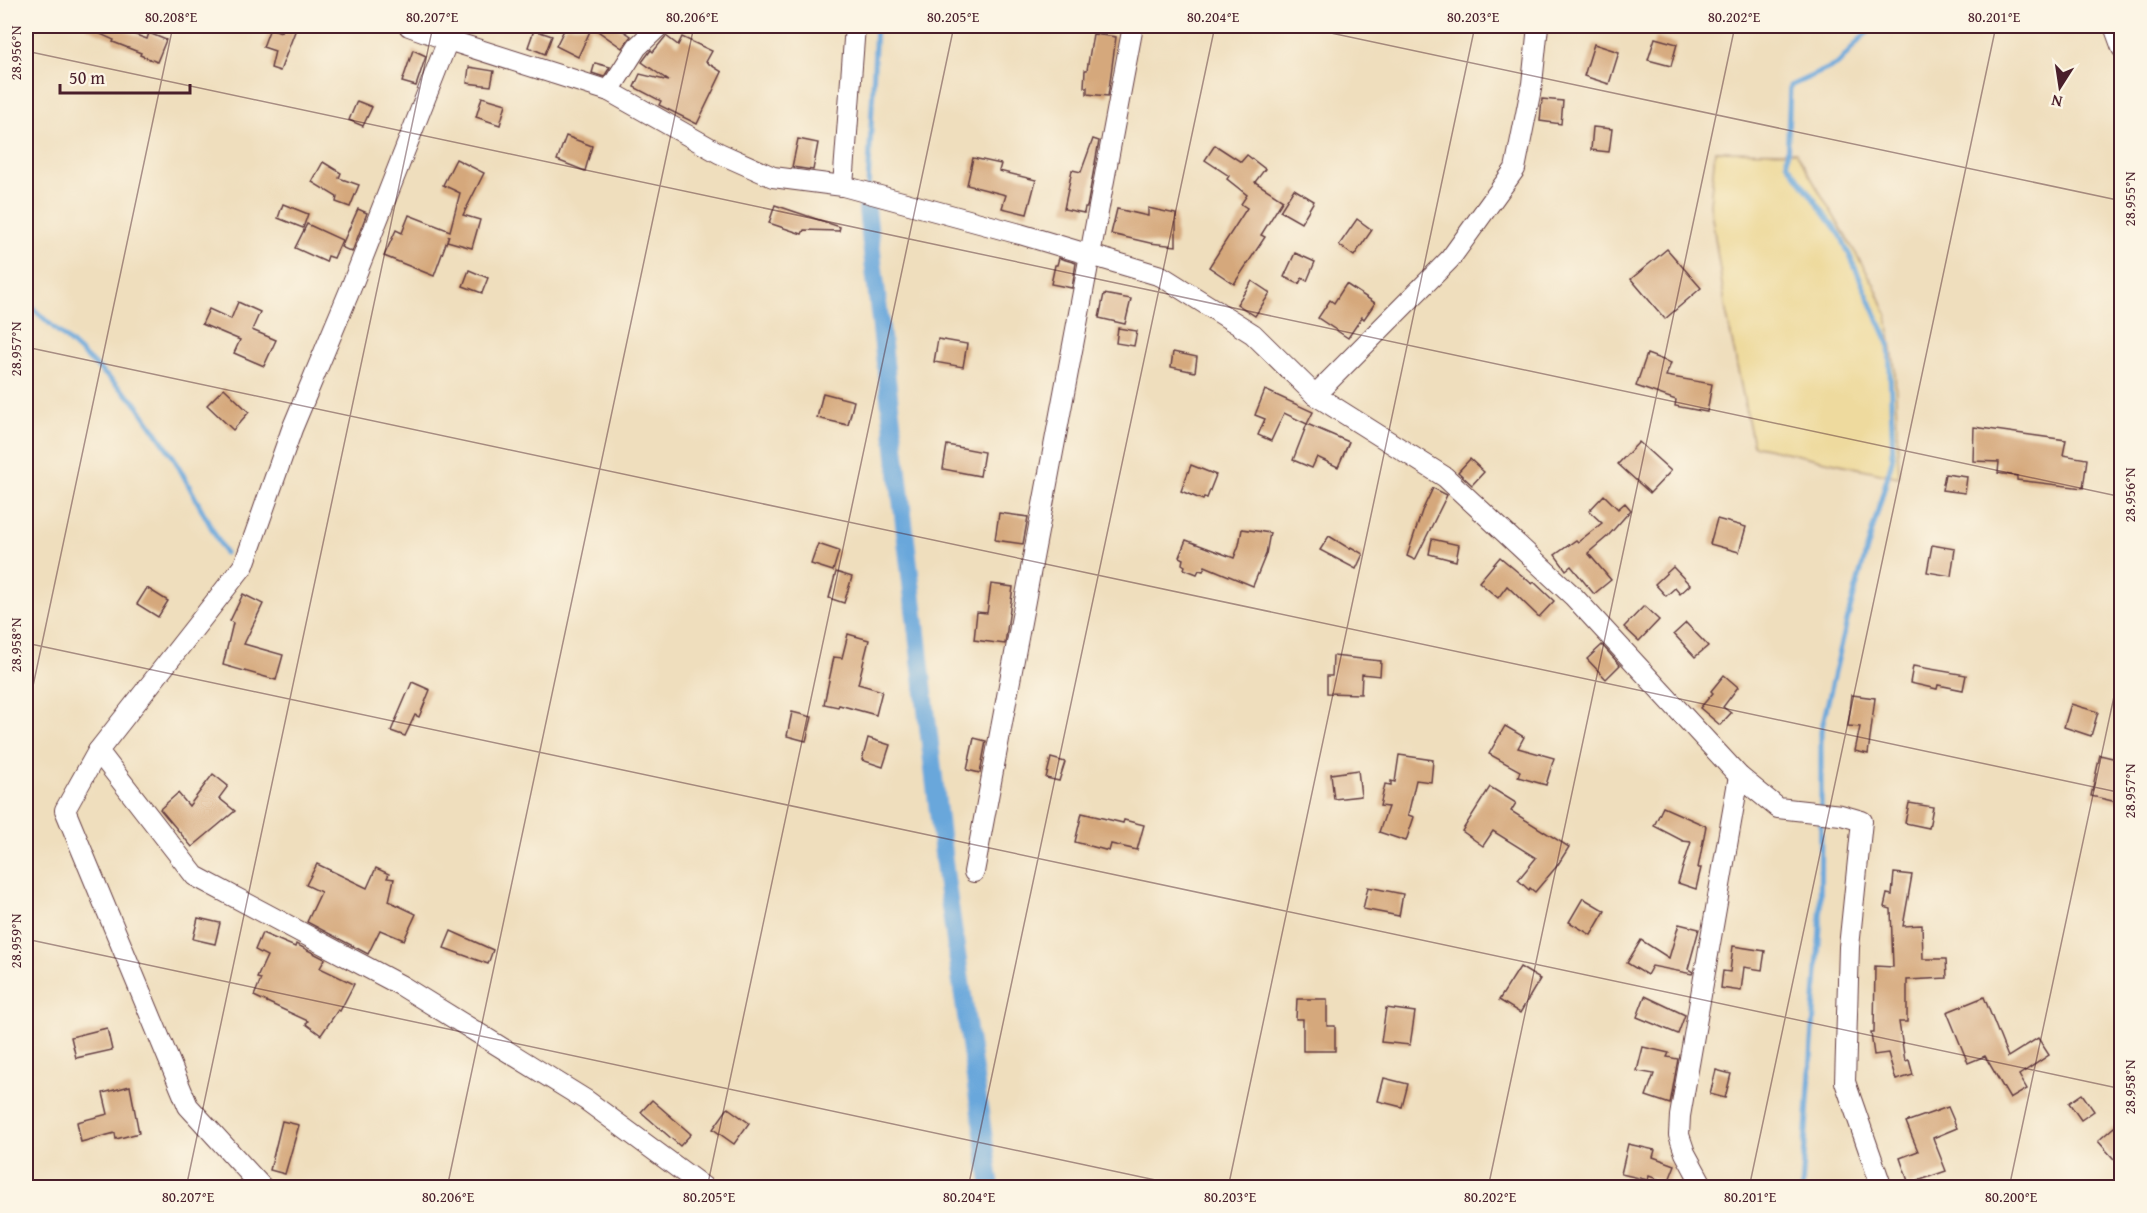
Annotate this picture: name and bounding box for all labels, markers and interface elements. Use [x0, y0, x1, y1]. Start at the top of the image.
text: 80.208°E [145, 6, 198, 27]
text: 80.207°E [406, 6, 459, 27]
text: 80.206°E [666, 6, 719, 27]
text: 80.205°E [927, 6, 980, 27]
text: 80.204°E [1187, 6, 1240, 27]
text: 80.203°E [1447, 6, 1500, 27]
text: 80.202°E [1708, 6, 1761, 27]
text: 80.201°E [1968, 6, 2021, 27]
text: 28.956°N [5, 25, 26, 80]
scale bar [60, 57, 190, 95]
north arrow [2030, 57, 2090, 117]
text: 50 m [69, 64, 105, 91]
text: N [2049, 89, 2065, 115]
text: 28.955°N [2119, 171, 2140, 226]
text: 28.957°N [5, 321, 26, 376]
text: 28.956°N [2119, 467, 2140, 522]
text: 28.958°N [5, 617, 26, 672]
text: 28.957°N [2119, 763, 2140, 818]
text: 28.959°N [5, 913, 26, 968]
text: 28.958°N [2119, 1059, 2140, 1114]
text: 80.207°E [162, 1186, 215, 1207]
text: 80.206°E [422, 1186, 475, 1207]
text: 80.205°E [683, 1186, 736, 1207]
text: 80.204°E [943, 1186, 996, 1207]
text: 80.203°E [1204, 1186, 1257, 1207]
text: 80.202°E [1464, 1186, 1517, 1207]
text: 80.201°E [1724, 1186, 1777, 1207]
text: 80.200°E [1985, 1186, 2038, 1207]

